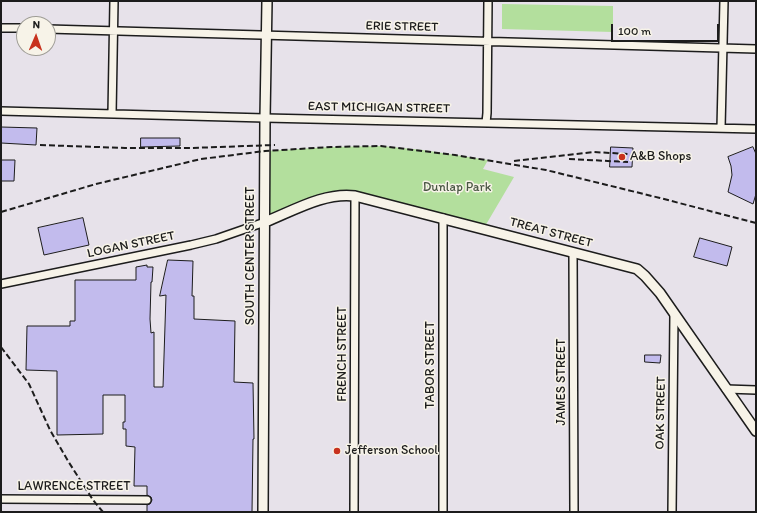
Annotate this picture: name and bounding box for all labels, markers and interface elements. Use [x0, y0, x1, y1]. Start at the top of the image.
north arrow [16, 16, 56, 56]
scale bar [613, 16, 721, 42]
text: N [32, 18, 40, 31]
street label: ERIE STREET [365, 19, 439, 35]
text: 100 m [618, 24, 651, 38]
street label: EAST MICHIGAN STREET [308, 99, 450, 117]
place label: A&B Shops [630, 149, 691, 165]
marker: A&B Shops [617, 152, 627, 162]
park label: Dunlap Park [423, 180, 491, 196]
street label: SOUTH CENTER STREET [243, 187, 259, 325]
street label: TREAT STREET [508, 214, 594, 252]
street label: LOGAN STREET [86, 228, 176, 262]
street label: FRENCH STREET [335, 306, 351, 402]
street label: TABOR STREET [423, 321, 439, 409]
street label: JAMES STREET [554, 339, 570, 425]
street label: OAK STREET [653, 376, 669, 450]
place label: Jefferson School [345, 443, 438, 459]
marker: Jefferson School [332, 446, 342, 456]
street label: LAWRENCE STREET [18, 479, 130, 495]

